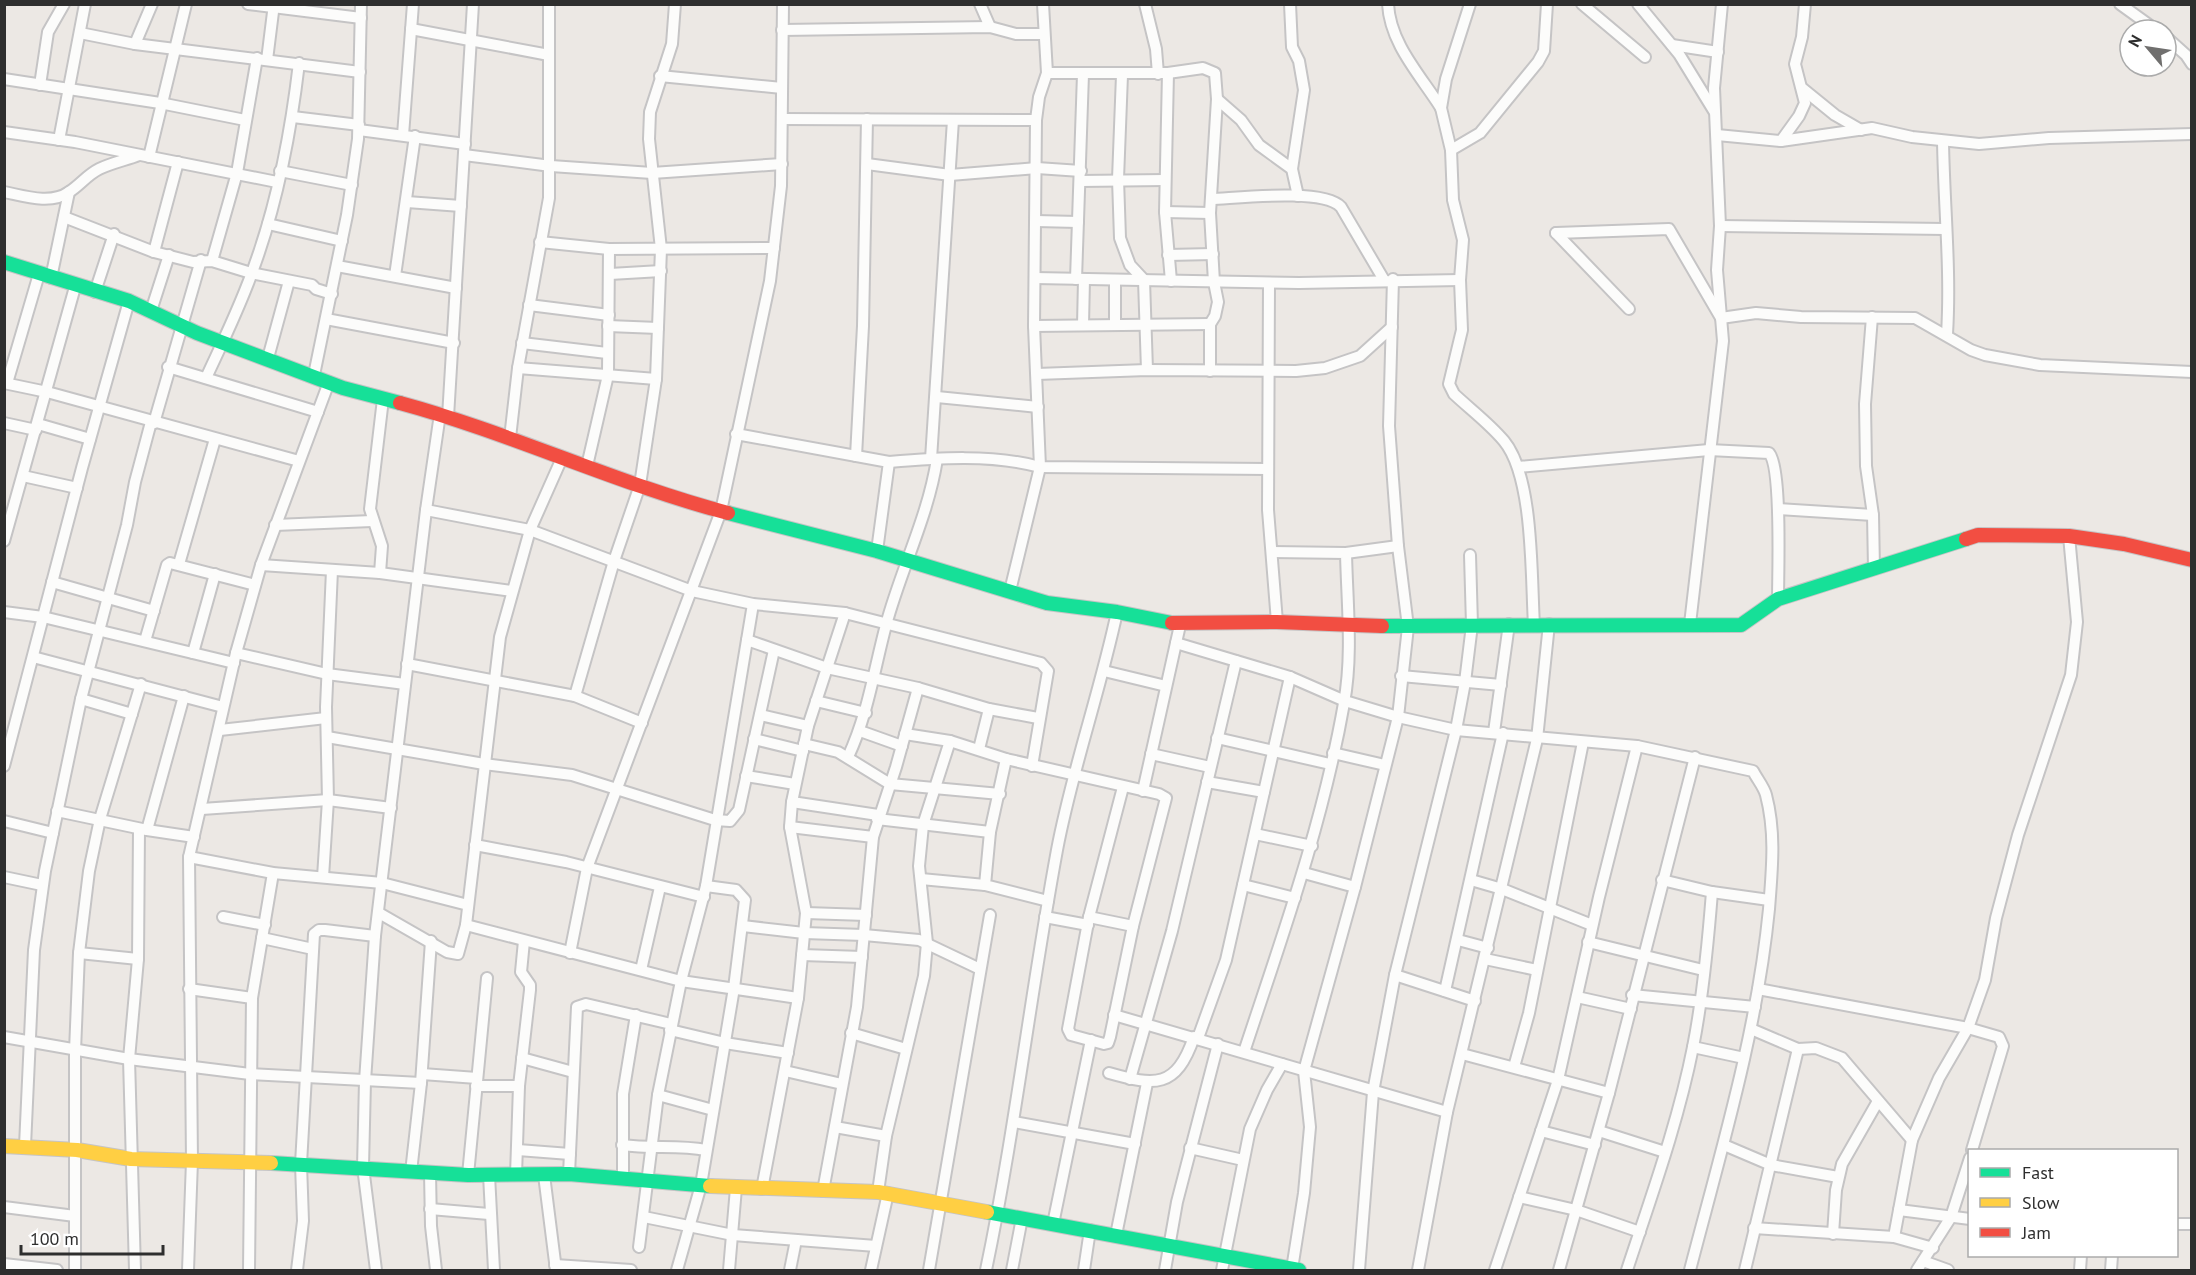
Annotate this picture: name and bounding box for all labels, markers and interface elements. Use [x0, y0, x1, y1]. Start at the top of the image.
north arrow [2118, 18, 2178, 78]
text: N [2124, 31, 2146, 50]
legend [1968, 1149, 2178, 1257]
text: Fast [2022, 1161, 2054, 1184]
text: Slow [2022, 1191, 2060, 1214]
scale bar [21, 1218, 164, 1256]
text: Jam [2021, 1221, 2051, 1244]
text: 100 m [30, 1227, 79, 1250]

